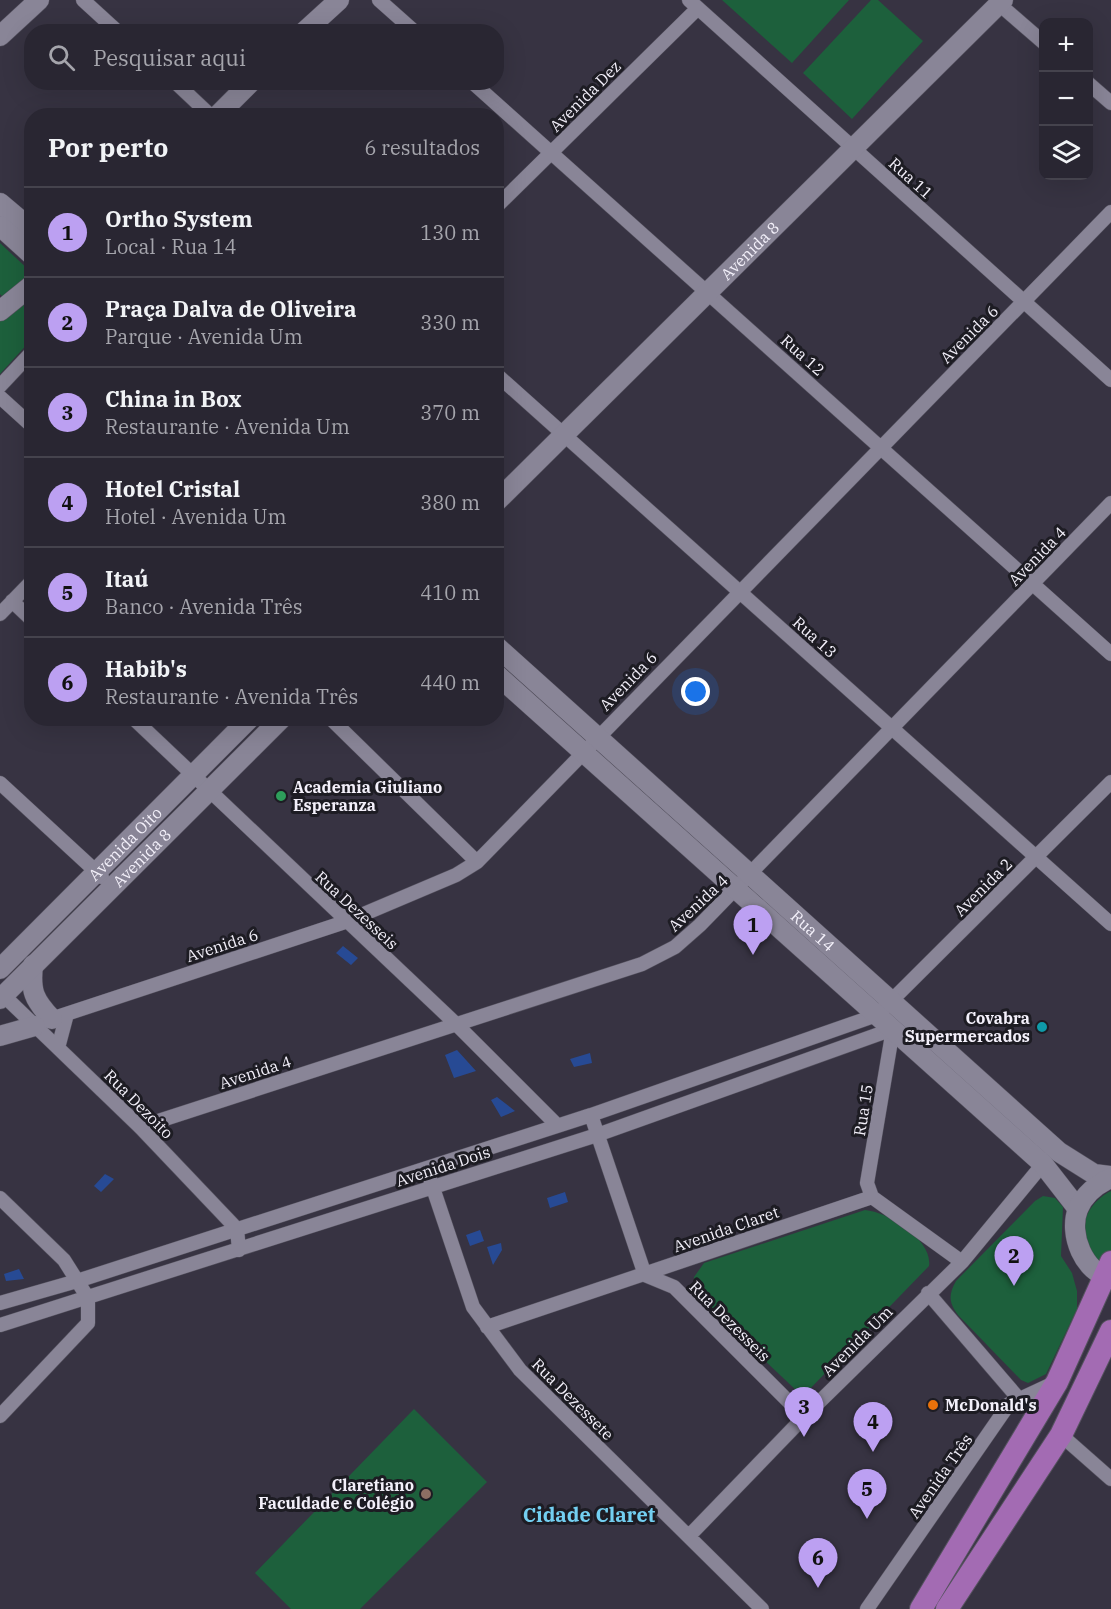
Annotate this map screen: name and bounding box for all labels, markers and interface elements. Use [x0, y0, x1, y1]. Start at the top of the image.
map controls [1039, 18, 1093, 180]
button: + [1039, 18, 1093, 72]
search box [24, 24, 504, 90]
icon: search [45, 41, 78, 74]
text: Pesquisar aqui [93, 43, 246, 72]
street label: Avenida Dez [545, 56, 625, 136]
button: − [1039, 72, 1093, 126]
button: layers [1039, 126, 1093, 180]
text: Por perto [48, 130, 168, 164]
text: 6 resultados [364, 134, 480, 161]
street label: Rua 11 [885, 153, 937, 203]
text: Ortho System [105, 204, 253, 233]
street label: Avenida 8 [716, 217, 783, 284]
text: 1 [62, 219, 74, 246]
text: 130 m [420, 219, 480, 246]
text: Local · Rua 14 [105, 233, 237, 260]
text: Praça Dalva de Oliveira [105, 294, 357, 323]
street label: Avenida 6 [936, 301, 1002, 367]
text: 2 [62, 309, 74, 336]
text: 330 m [420, 309, 480, 336]
text: Parque · Avenida Um [105, 323, 303, 350]
street label: Rua 12 [777, 330, 829, 380]
text: China in Box [105, 384, 241, 413]
text: 3 [62, 399, 74, 426]
text: 370 m [420, 399, 480, 426]
text: Restaurante · Avenida Um [105, 413, 350, 440]
text: Hotel Cristal [105, 474, 240, 503]
text: 4 [62, 489, 74, 516]
text: 380 m [420, 489, 480, 516]
text: Hotel · Avenida Um [105, 503, 287, 530]
street label: Avenida 4 [1004, 522, 1070, 590]
text: Itaú [105, 564, 148, 593]
text: 5 [62, 579, 74, 606]
text: 410 m [420, 579, 480, 606]
text: Banco · Avenida Três [105, 593, 303, 620]
street label: Rua 13 [789, 612, 841, 662]
street label: Avenida 6 [595, 647, 661, 715]
text: Habib's [105, 654, 187, 683]
text: 6 [62, 669, 74, 696]
text: 440 m [420, 669, 480, 696]
your location [681, 677, 710, 706]
text: Restaurante · Avenida Três [105, 683, 358, 710]
place label: Academia Giuliano Esperanza [293, 777, 442, 815]
marker: Academia Giuliano Esperanza [274, 789, 288, 803]
street label: Avenida Oito [84, 802, 166, 885]
street label: Avenida 8 [108, 824, 175, 891]
street label: Avenida 2 [950, 854, 1016, 920]
street label: Rua Dezesseis [311, 866, 403, 954]
street label: Avenida 4 [664, 870, 732, 936]
pin: 1 [734, 906, 772, 955]
street label: Rua 14 [787, 906, 839, 956]
street label: Avenida 6 [183, 924, 261, 966]
place label: Covabra Supermercados [905, 1008, 1030, 1046]
marker: Covabra Supermercados [1035, 1020, 1049, 1034]
street label: Avenida 4 [216, 1051, 294, 1093]
street label: Rua Dezoito [100, 1065, 178, 1143]
street label: Rua 15 [849, 1083, 877, 1137]
street label: Avenida Dois [393, 1141, 493, 1191]
street label: Avenida Claret [671, 1201, 782, 1256]
pin: 2 [994, 1236, 1034, 1286]
street label: Rua Dezesseis [685, 1276, 775, 1366]
street label: Avenida Um [817, 1301, 897, 1381]
street label: Rua Dezessete [528, 1354, 618, 1444]
pin: 3 [784, 1388, 824, 1437]
place label: McDonald's [945, 1395, 1037, 1415]
marker: McDonald's [926, 1398, 940, 1412]
pin: 4 [854, 1402, 892, 1452]
street label: Avenida Três [904, 1430, 976, 1522]
pin: 5 [848, 1470, 886, 1519]
place label: Claretiano Faculdade e Colégio [258, 1475, 414, 1513]
marker: Claretiano Faculdade e Colégio [419, 1487, 433, 1501]
district label: Cidade Claret [523, 1501, 656, 1528]
pin: 6 [798, 1538, 838, 1588]

